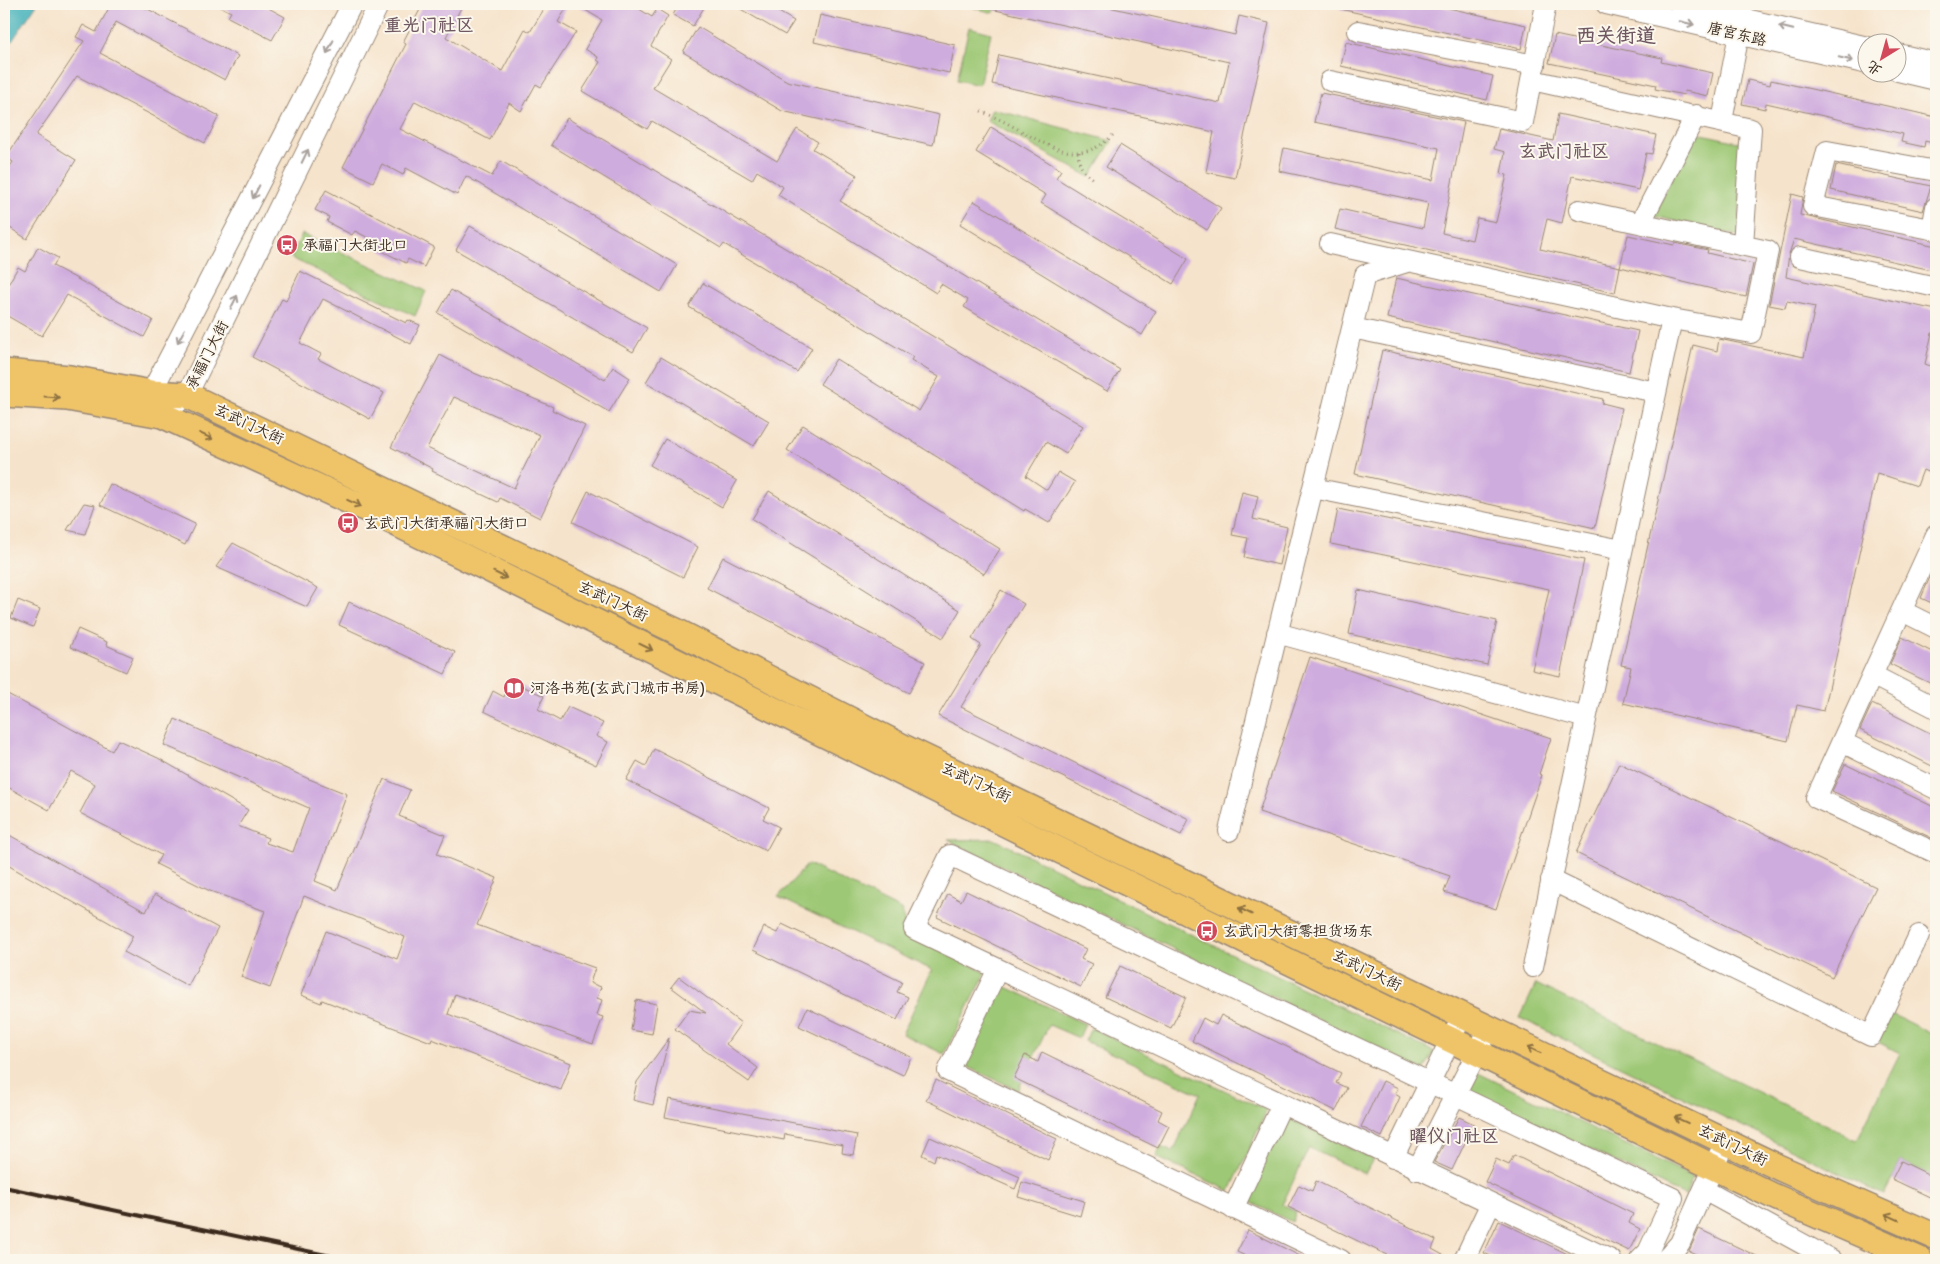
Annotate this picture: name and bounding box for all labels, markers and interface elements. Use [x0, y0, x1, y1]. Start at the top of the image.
district label: 重光门社区 [384, 14, 474, 36]
one-way arrow [1679, 18, 1695, 28]
street label: 唐宫东路 [1706, 18, 1768, 50]
district label: 西关街道 [1576, 23, 1656, 47]
one-way arrow [1778, 23, 1794, 32]
north arrow [1858, 32, 1908, 82]
one-way arrow [325, 39, 334, 54]
one-way arrow [1837, 55, 1853, 64]
text: 北 [1864, 57, 1885, 79]
district label: 玄武门社区 [1519, 140, 1609, 162]
one-way arrow [301, 149, 310, 164]
one-way arrow [251, 184, 260, 199]
bus stop icon: 承福门大街北口 [275, 233, 299, 257]
place label: 承福门大街北口 [303, 236, 408, 254]
one-way arrow [229, 295, 239, 310]
street label: 承福门大街 [182, 317, 232, 393]
one-way arrow [176, 328, 185, 343]
one-way arrow [44, 392, 60, 401]
street label: 玄武门大街 [211, 400, 287, 448]
one-way arrow [198, 431, 213, 441]
one-way arrow [346, 499, 361, 509]
bus stop icon: 玄武门大街承福门大街口 [336, 511, 360, 535]
place label: 玄武门大街承福门大街口 [364, 514, 529, 532]
one-way arrow [492, 571, 507, 580]
street label: 玄武门大街 [575, 577, 651, 625]
one-way arrow [638, 642, 653, 652]
library icon: 河洛书苑(玄武门城市书房) [502, 676, 526, 700]
place label: 河洛书苑(玄武门城市书房) [530, 679, 705, 697]
street label: 玄武门大街 [938, 758, 1014, 806]
one-way arrow [1238, 906, 1253, 916]
bus stop icon: 玄武门大街零担货场东 [1195, 919, 1219, 943]
place label: 玄武门大街零担货场东 [1223, 922, 1373, 940]
street label: 玄武门大街 [1329, 945, 1405, 995]
one-way arrow [1527, 1045, 1542, 1054]
one-way arrow [1673, 1114, 1688, 1124]
street label: 玄武门大街 [1695, 1120, 1771, 1170]
district label: 曜仪门社区 [1409, 1125, 1499, 1147]
one-way arrow [1885, 1212, 1900, 1222]

